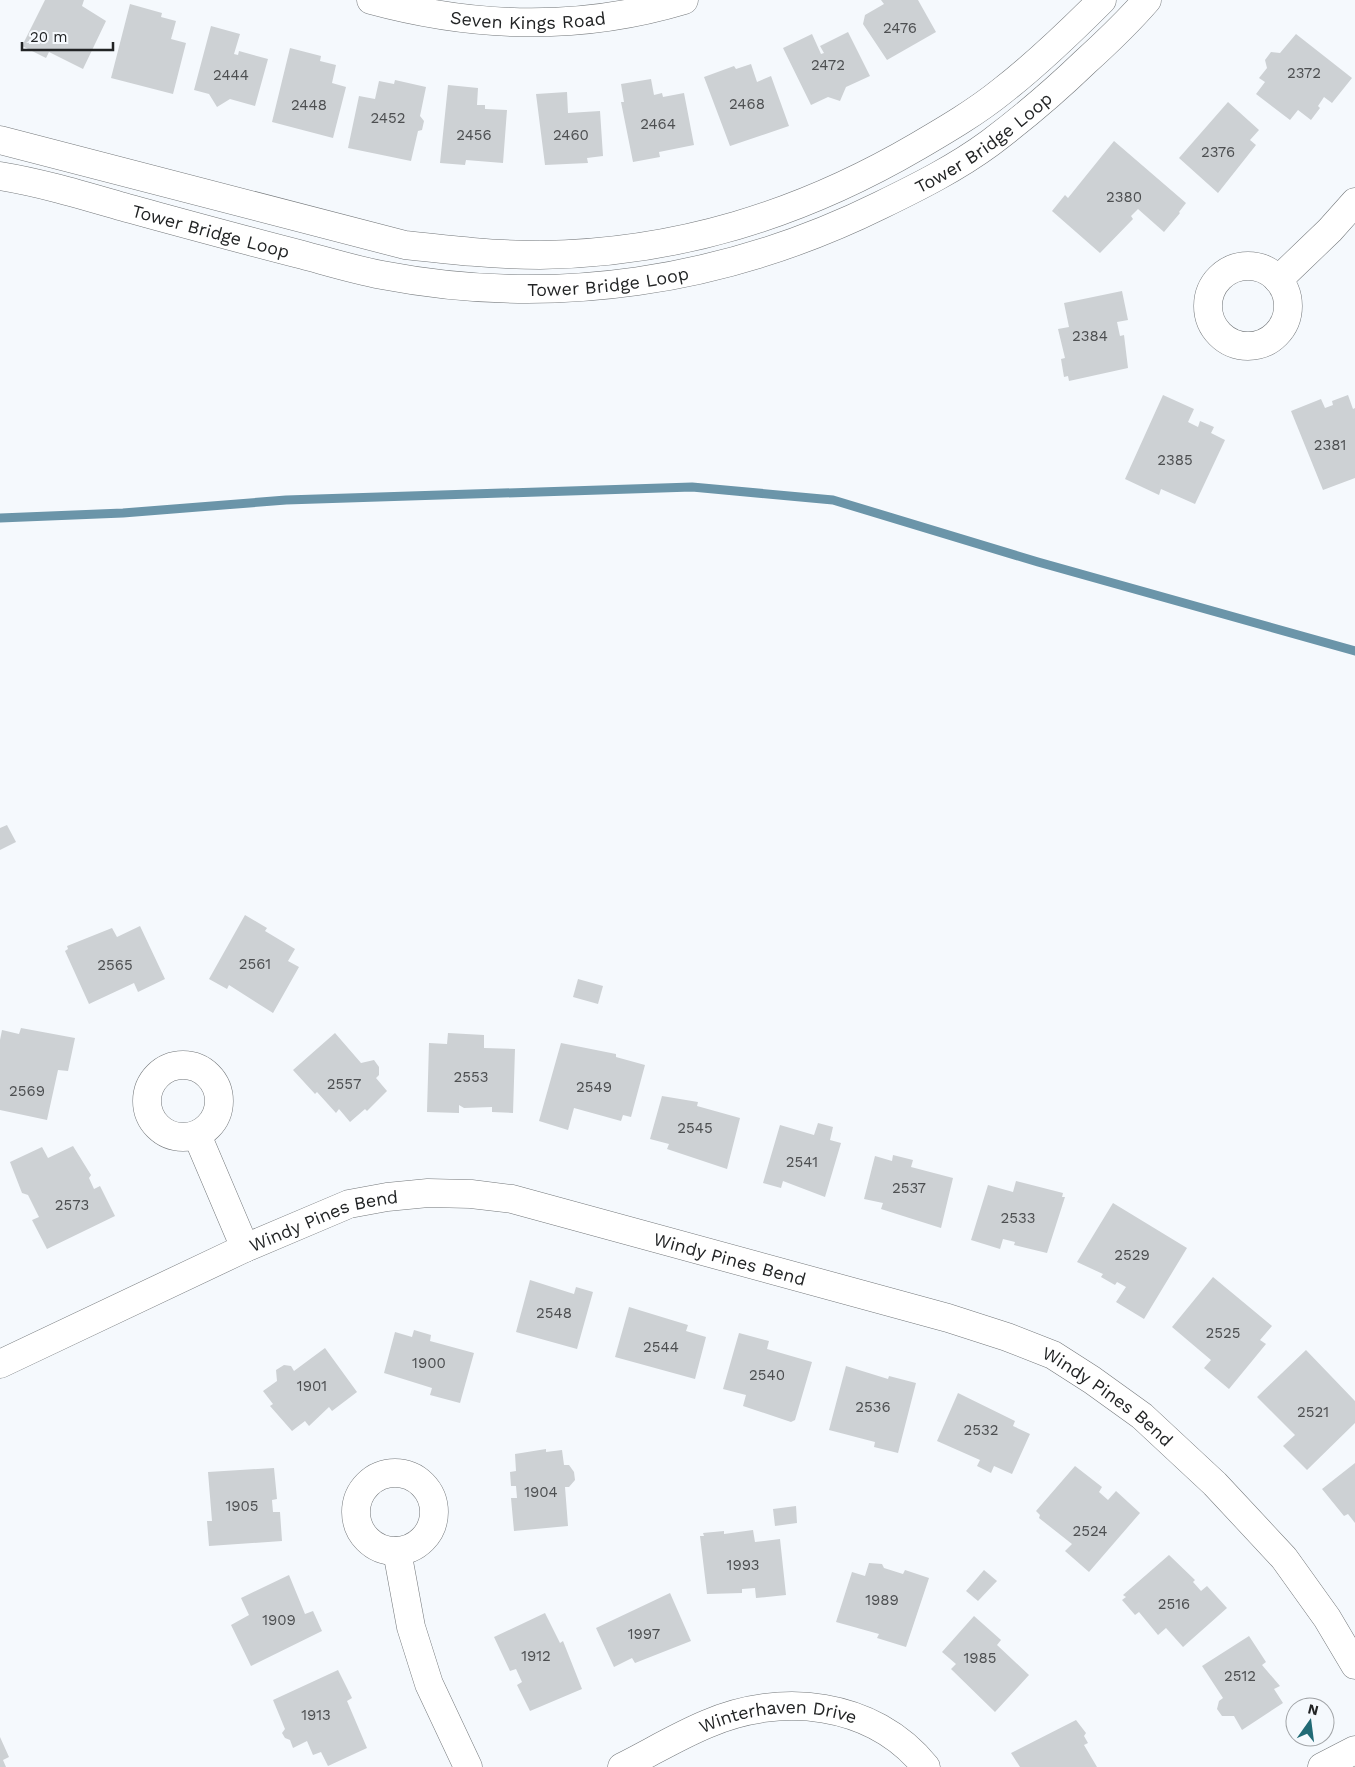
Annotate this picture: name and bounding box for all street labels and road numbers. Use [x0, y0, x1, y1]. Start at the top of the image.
street label: Seven Kings Road [449, 6, 607, 33]
street label: Tower Bridge Loop [911, 87, 1056, 197]
street label: Tower Bridge Loop [130, 199, 292, 262]
street label: Tower Bridge Loop [527, 262, 691, 300]
street label: Windy Pines Bend [246, 1185, 399, 1256]
street label: Windy Pines Bend [651, 1228, 808, 1289]
street label: Windy Pines Bend [1040, 1342, 1178, 1450]
street label: Winterhaven Drive [696, 1696, 860, 1737]

